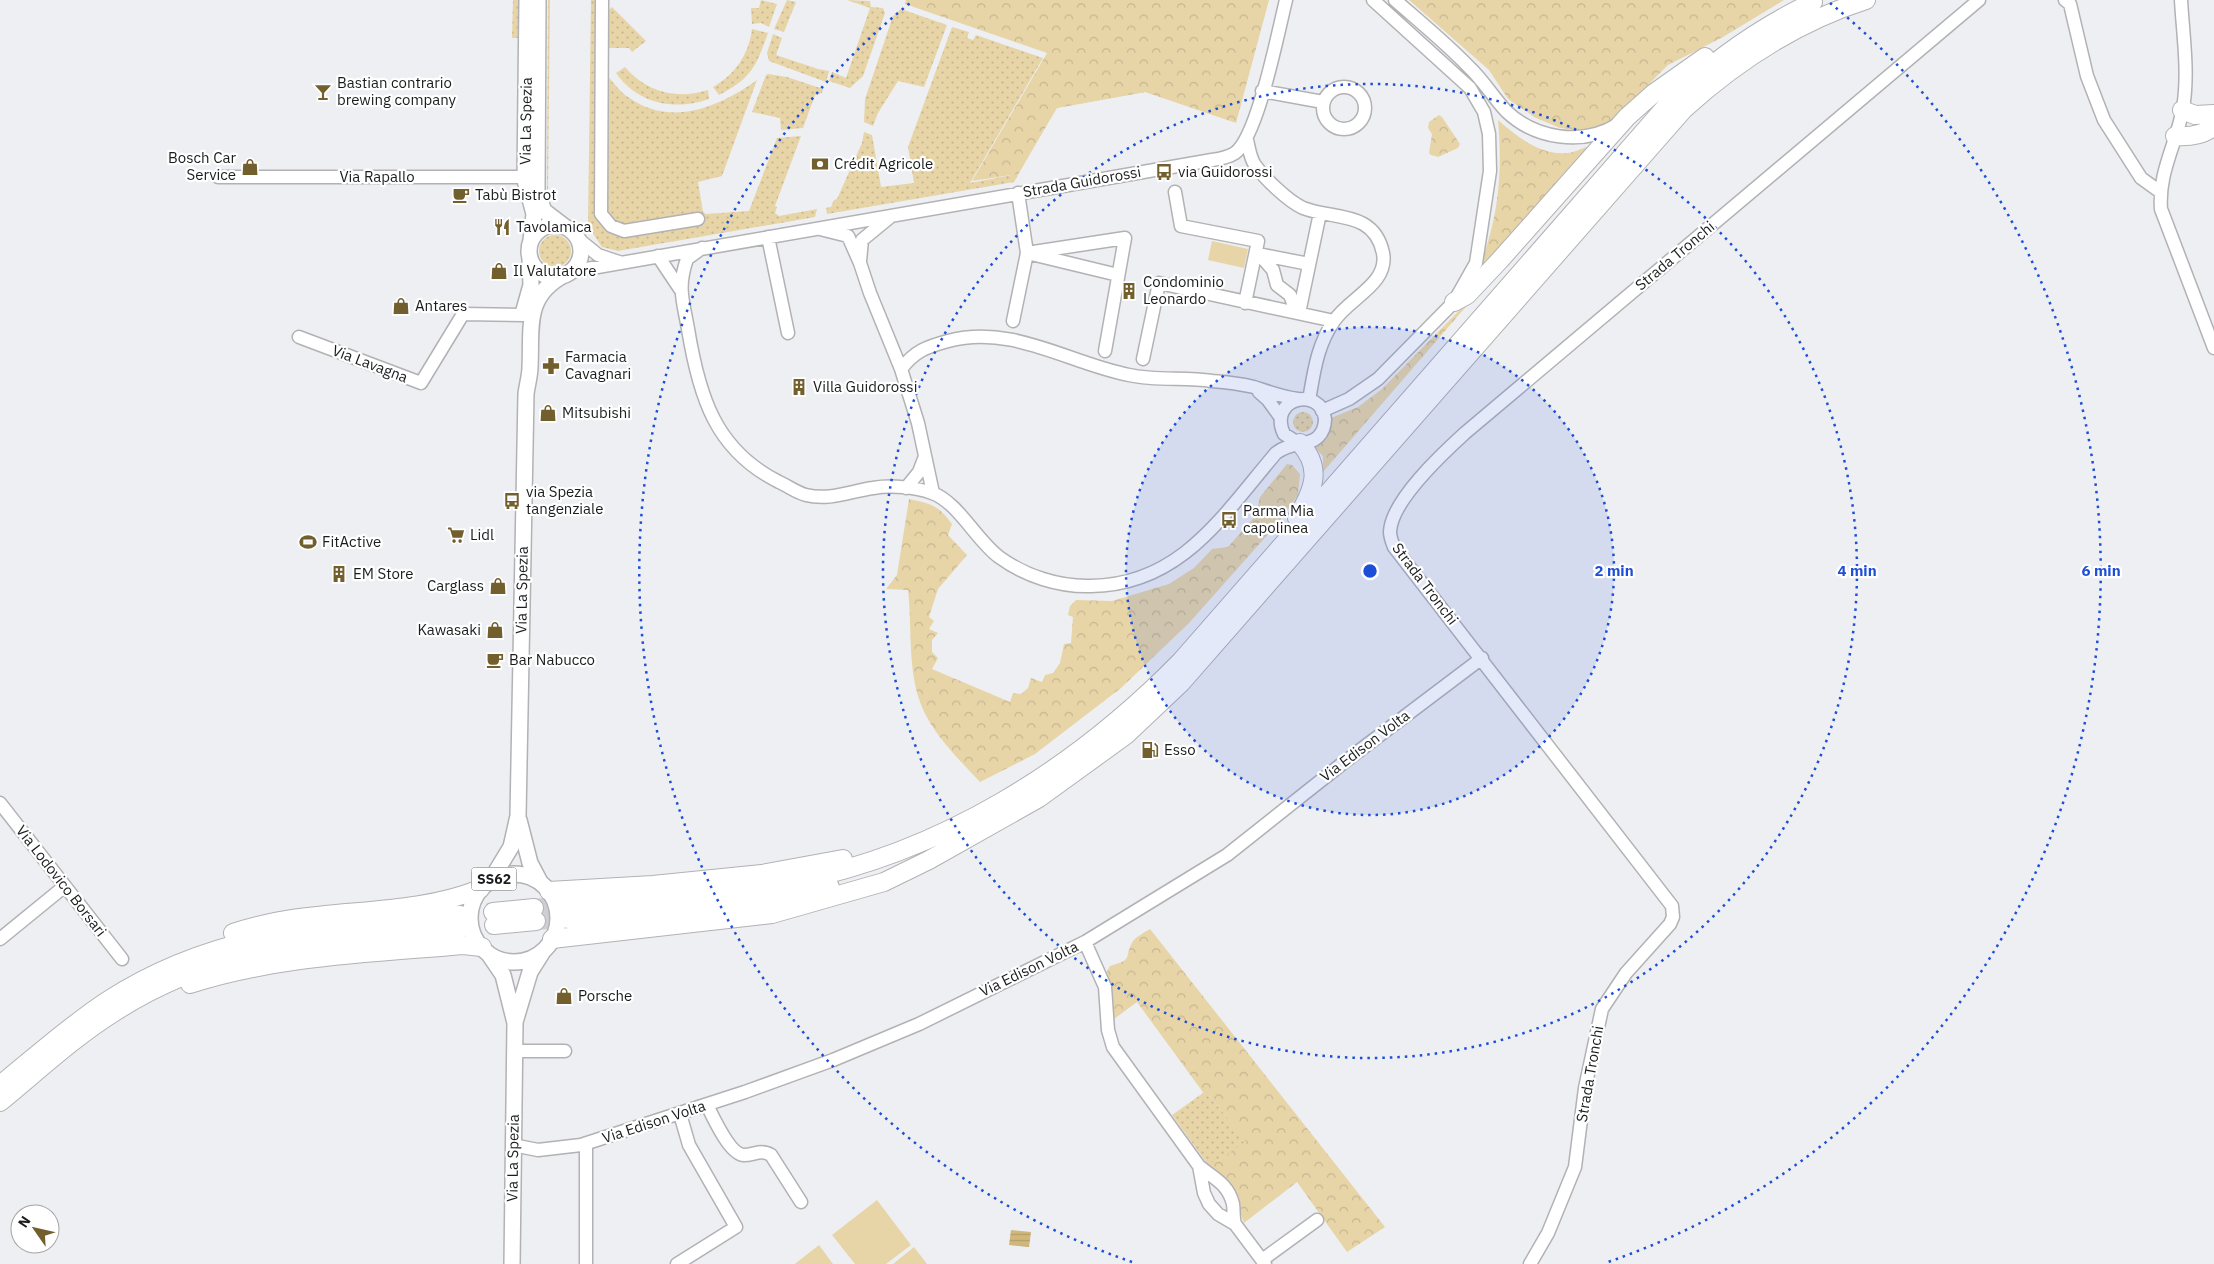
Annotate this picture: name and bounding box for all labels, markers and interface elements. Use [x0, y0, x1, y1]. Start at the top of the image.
place label: Bastian contrario brewing company [337, 73, 457, 109]
street label: Via La Spezia [515, 77, 536, 165]
bar icon: Bastian contrario brewing company [313, 82, 333, 102]
place label: Bosch Car Service [168, 148, 236, 184]
bank icon: Crédit Agricole [810, 154, 830, 174]
place label: Crédit Agricole [834, 154, 933, 173]
shop icon: Bosch Car Service [240, 157, 260, 177]
street label: Strada Guidorossi [1021, 162, 1142, 201]
bus stop icon: via Guidorossi [1154, 162, 1174, 182]
place label: via Guidorossi [1178, 162, 1273, 181]
street label: Via Rapallo [339, 167, 415, 186]
cafe icon: Tabù Bistrot [451, 185, 471, 205]
place label: Tabù Bistrot [475, 185, 556, 204]
restaurant icon: Tavolamica [492, 217, 512, 237]
place label: Tavolamica [516, 217, 592, 236]
street label: Strada Tronchi [1631, 217, 1718, 294]
shop icon: Il Valutatore [489, 261, 509, 281]
place label: Il Valutatore [513, 261, 596, 280]
place label: Condominio Leonardo [1143, 272, 1224, 308]
building icon: Condominio Leonardo [1119, 281, 1139, 301]
shop icon: Antares [391, 296, 411, 316]
place label: Antares [415, 296, 467, 315]
street label: Via Lavagna [330, 340, 411, 387]
place label: Farmacia Cavagnari [565, 347, 631, 383]
pharmacy icon: Farmacia Cavagnari [541, 356, 561, 376]
building icon: Villa Guidorossi [789, 377, 809, 397]
place label: Villa Guidorossi [813, 377, 917, 396]
shop icon: Mitsubishi [538, 403, 558, 423]
place label: Mitsubishi [562, 403, 631, 422]
place label: via Spezia tangenziale [526, 482, 603, 518]
bus stop icon: via Spezia tangenziale [502, 491, 522, 511]
place label: Parma Mia capolinea [1243, 501, 1314, 537]
bus stop icon: Parma Mia capolinea [1219, 510, 1239, 530]
supermarket icon: Lidl [446, 525, 466, 545]
place label: Lidl [470, 525, 494, 544]
sports icon: FitActive [298, 532, 318, 552]
place label: FitActive [322, 532, 381, 551]
street label: Strada Tronchi [1388, 539, 1462, 628]
street label: Via La Spezia [511, 546, 532, 634]
text: 2 min [1594, 561, 1634, 580]
text: 4 min [1837, 561, 1877, 580]
text: 6 min [2081, 561, 2121, 580]
centre of rings [1361, 562, 1379, 580]
building icon: EM Store [329, 564, 349, 584]
place label: EM Store [353, 564, 413, 583]
place label: Carglass [427, 576, 484, 595]
shop icon: Carglass [488, 576, 508, 596]
place label: Kawasaki [417, 620, 481, 639]
shop icon: Kawasaki [485, 620, 505, 640]
cafe icon: Bar Nabucco [485, 650, 505, 670]
place label: Bar Nabucco [509, 650, 595, 669]
street label: Via Edison Volta [1316, 706, 1413, 786]
fuel station icon: Esso [1140, 740, 1160, 760]
place label: Esso [1164, 740, 1196, 759]
street label: Via Lodovico Borsari [12, 821, 111, 940]
road number: SS62 [472, 868, 516, 891]
street label: Via Edison Volta [976, 936, 1081, 1001]
shop icon: Porsche [554, 986, 574, 1006]
place label: Porsche [578, 986, 632, 1005]
street label: Strada Tronchi [1572, 1024, 1607, 1124]
street label: Via Edison Volta [600, 1096, 708, 1147]
street label: Via La Spezia [502, 1114, 523, 1202]
north arrow [10, 1204, 60, 1254]
text: N [14, 1212, 35, 1231]

